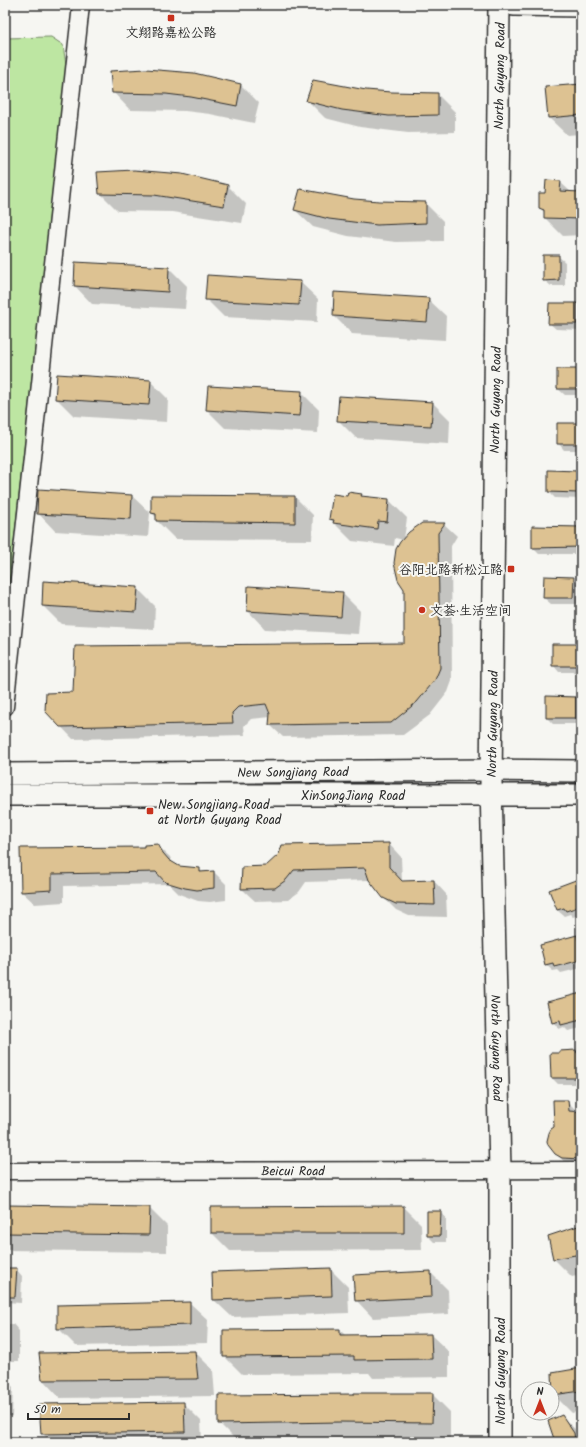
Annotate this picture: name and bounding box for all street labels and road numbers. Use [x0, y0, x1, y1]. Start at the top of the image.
street label: North Guyang Road [489, 22, 512, 130]
street label: North Guyang Road [485, 346, 508, 454]
street label: North Guyang Road [482, 670, 505, 778]
street label: New Songjiang Road [237, 762, 349, 784]
street label: XinSongJiang Road [301, 786, 405, 807]
street label: North Guyang Road [484, 994, 507, 1102]
street label: Beicui Road [261, 1161, 325, 1183]
street label: North Guyang Road [491, 1317, 512, 1424]

